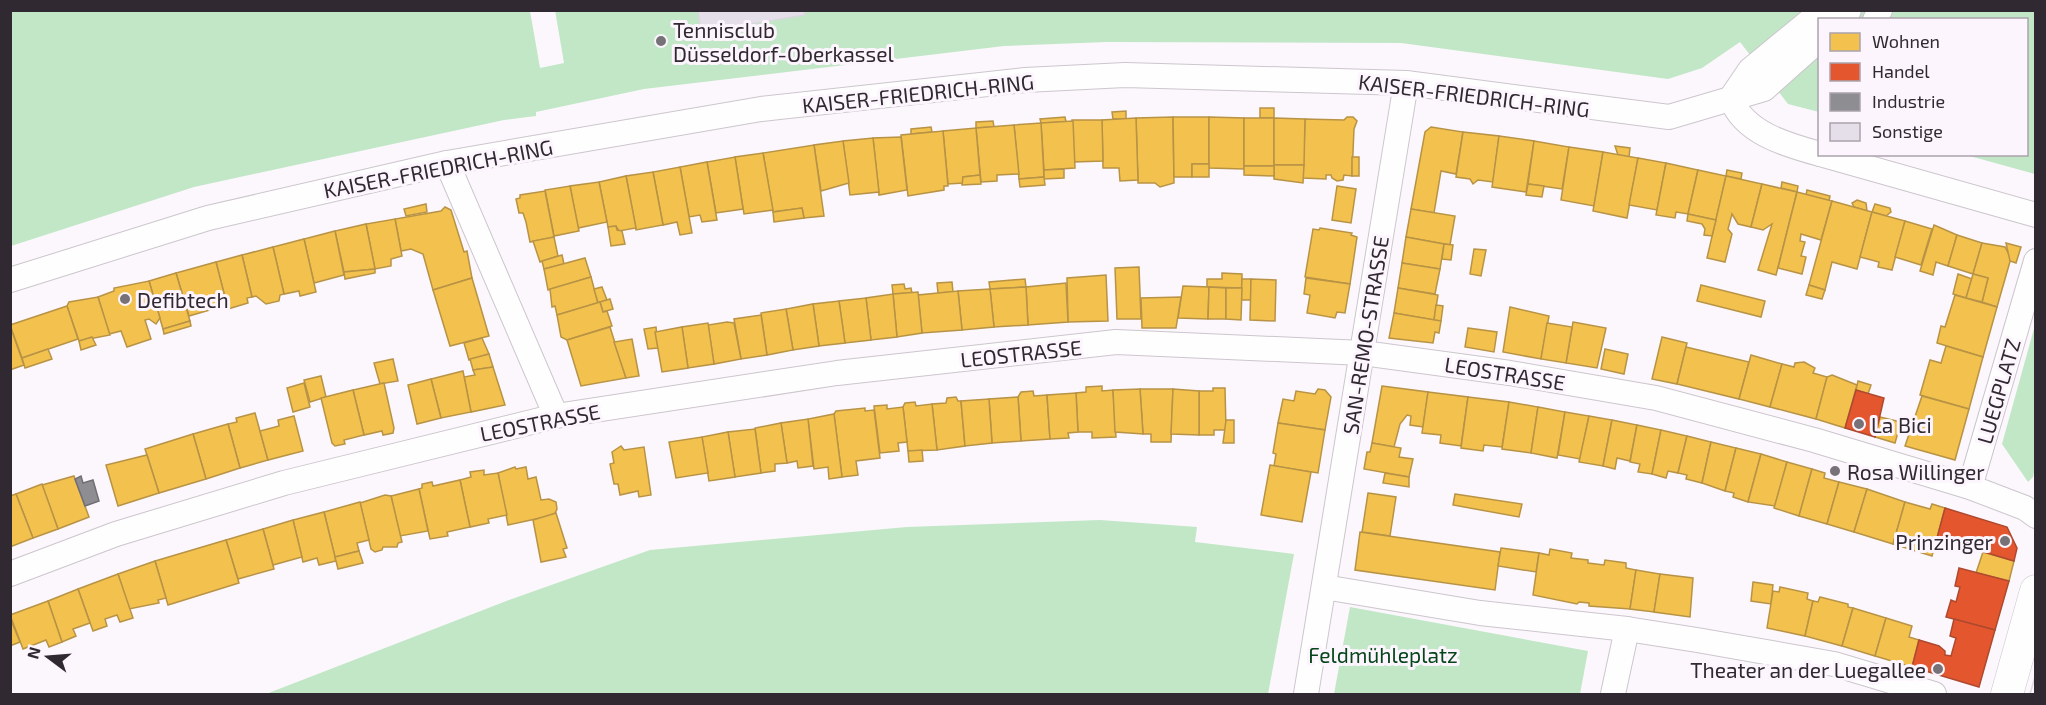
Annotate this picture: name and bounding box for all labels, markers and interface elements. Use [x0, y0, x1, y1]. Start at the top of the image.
place label: Tennisclub Düsseldorf-Oberkassel [673, 17, 894, 66]
legend [1818, 18, 2028, 156]
text: Wohnen [1872, 30, 1940, 52]
marker: Tennisclub Düsseldorf-Oberkassel [654, 34, 668, 48]
text: Handel [1872, 60, 1930, 82]
street label: KAISER-FRIEDRICH-RING [801, 68, 1035, 118]
street label: KAISER-FRIEDRICH-RING [1357, 68, 1591, 122]
text: Industrie [1872, 90, 1945, 112]
text: Sonstige [1872, 120, 1943, 142]
street label: KAISER-FRIEDRICH-RING [321, 134, 555, 202]
street label: SAN-REMO-STRASSE [1337, 234, 1393, 436]
place label: Defibtech [137, 287, 229, 312]
marker: Defibtech [118, 292, 132, 306]
street label: LEOSTRASSE [959, 334, 1083, 372]
street label: LUEGPLATZ [1971, 335, 2025, 447]
street label: LEOSTRASSE [1443, 351, 1567, 395]
street label: LEOSTRASSE [478, 398, 602, 446]
place label: La Bici [1871, 412, 1932, 437]
marker: La Bici [1852, 417, 1866, 431]
place label: Rosa Willinger [1847, 459, 1985, 484]
marker: Rosa Willinger [1828, 464, 1842, 478]
place label: Prinzinger [1895, 529, 1994, 554]
marker: Prinzinger [1998, 534, 2012, 548]
north arrow [18, 627, 78, 687]
park label: Feldmühleplatz [1308, 642, 1458, 667]
text: N [22, 645, 44, 661]
place label: Theater an der Luegallee [1690, 657, 1926, 682]
marker: Theater an der Luegallee [1931, 662, 1945, 676]

